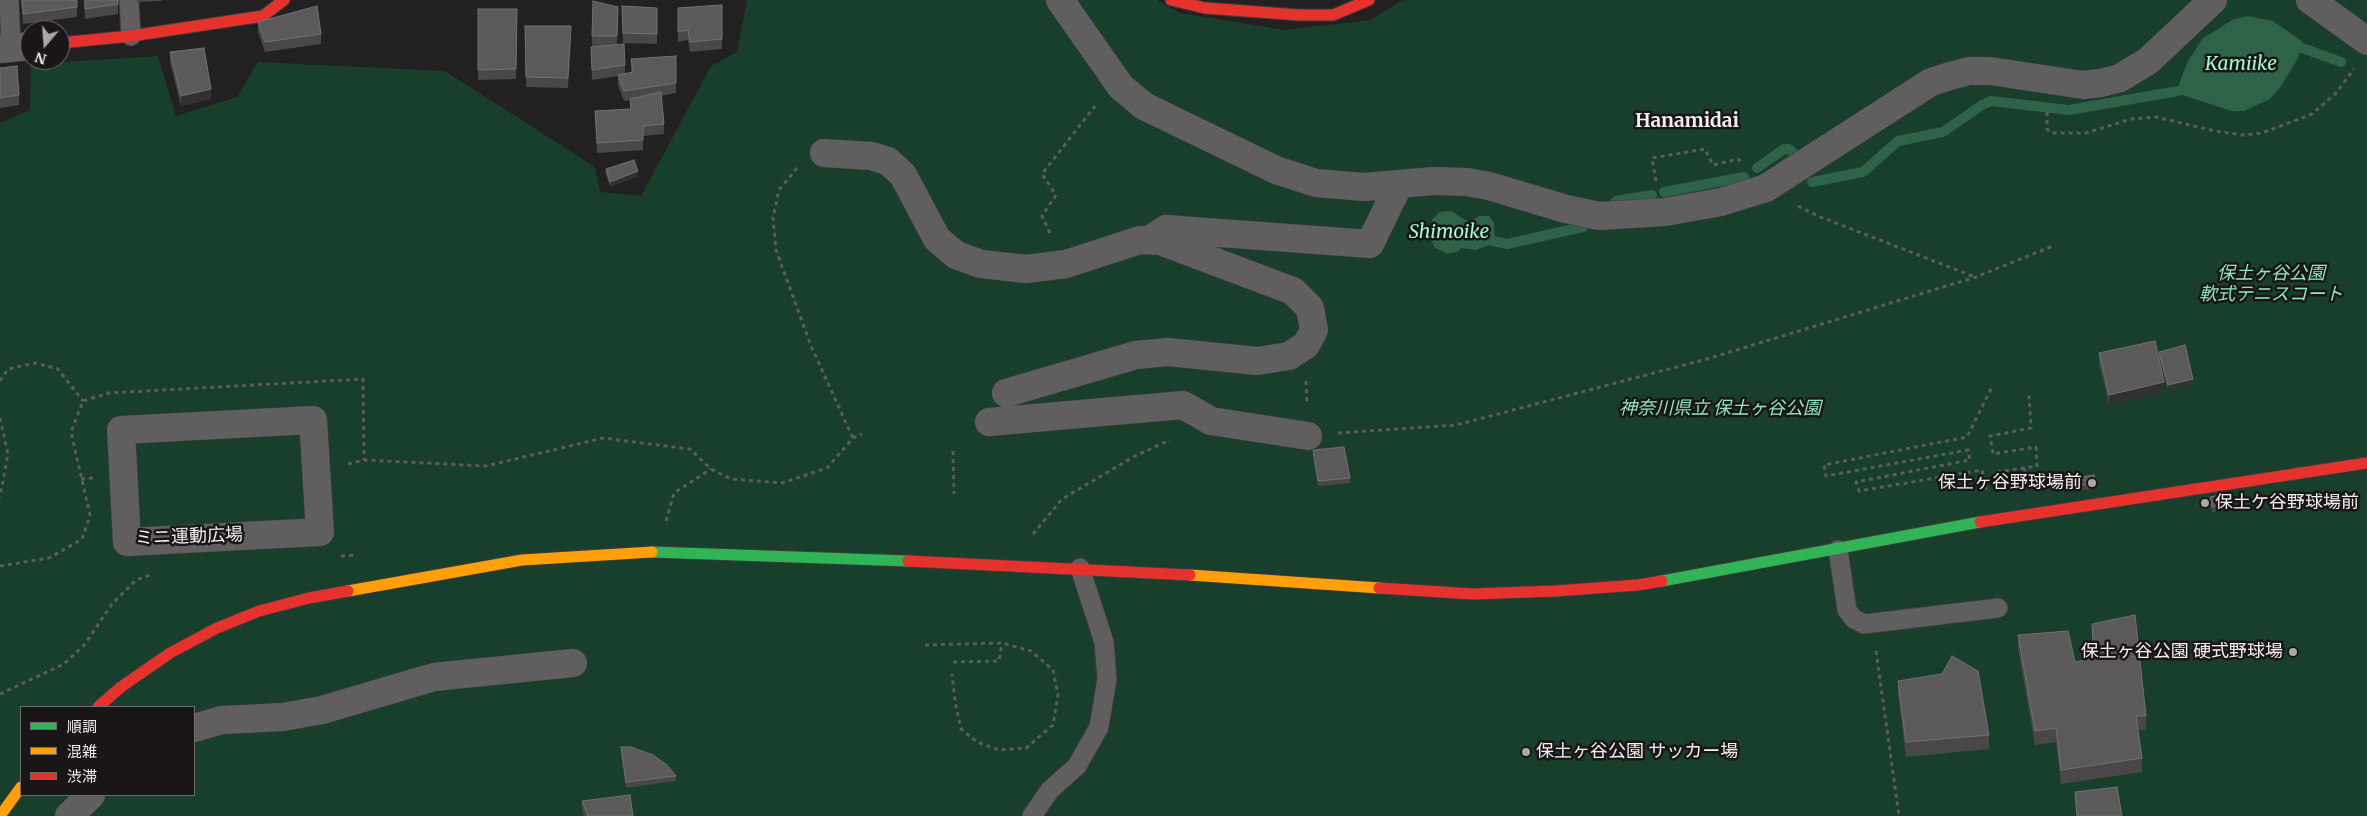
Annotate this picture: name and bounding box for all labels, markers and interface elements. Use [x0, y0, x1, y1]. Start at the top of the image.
north arrow [20, 20, 70, 70]
text: N [33, 48, 49, 69]
water label: Kamiike [2205, 54, 2277, 76]
district label: Hanamidai [1635, 111, 1739, 133]
water label: Shimoike [1409, 222, 1489, 244]
park label: 保土ヶ谷公園 軟式テニスコート [2199, 263, 2343, 306]
park label: 神奈川県立 保土ヶ谷公園 [1619, 398, 1821, 420]
place label: 保土ヶ谷野球場前 [1938, 472, 2082, 494]
marker: 保土ヶ谷野球場前 [2086, 477, 2098, 489]
place label: 保土ケ谷野球場前 [2215, 492, 2359, 514]
marker: 保土ケ谷野球場前 [2199, 497, 2211, 509]
street label: ミニ運動広場 [135, 524, 243, 550]
place label: 保土ヶ谷公園 硬式野球場 [2081, 641, 2283, 663]
marker: 保土ヶ谷公園 硬式野球場 [2287, 646, 2299, 658]
legend [20, 706, 195, 796]
text: 順調 [67, 717, 97, 736]
place label: 保土ヶ谷公園 サッカー場 [1536, 741, 1738, 763]
text: 混雑 [67, 742, 97, 761]
marker: 保土ヶ谷公園 サッカー場 [1520, 746, 1532, 758]
text: 渋滞 [67, 767, 97, 786]

